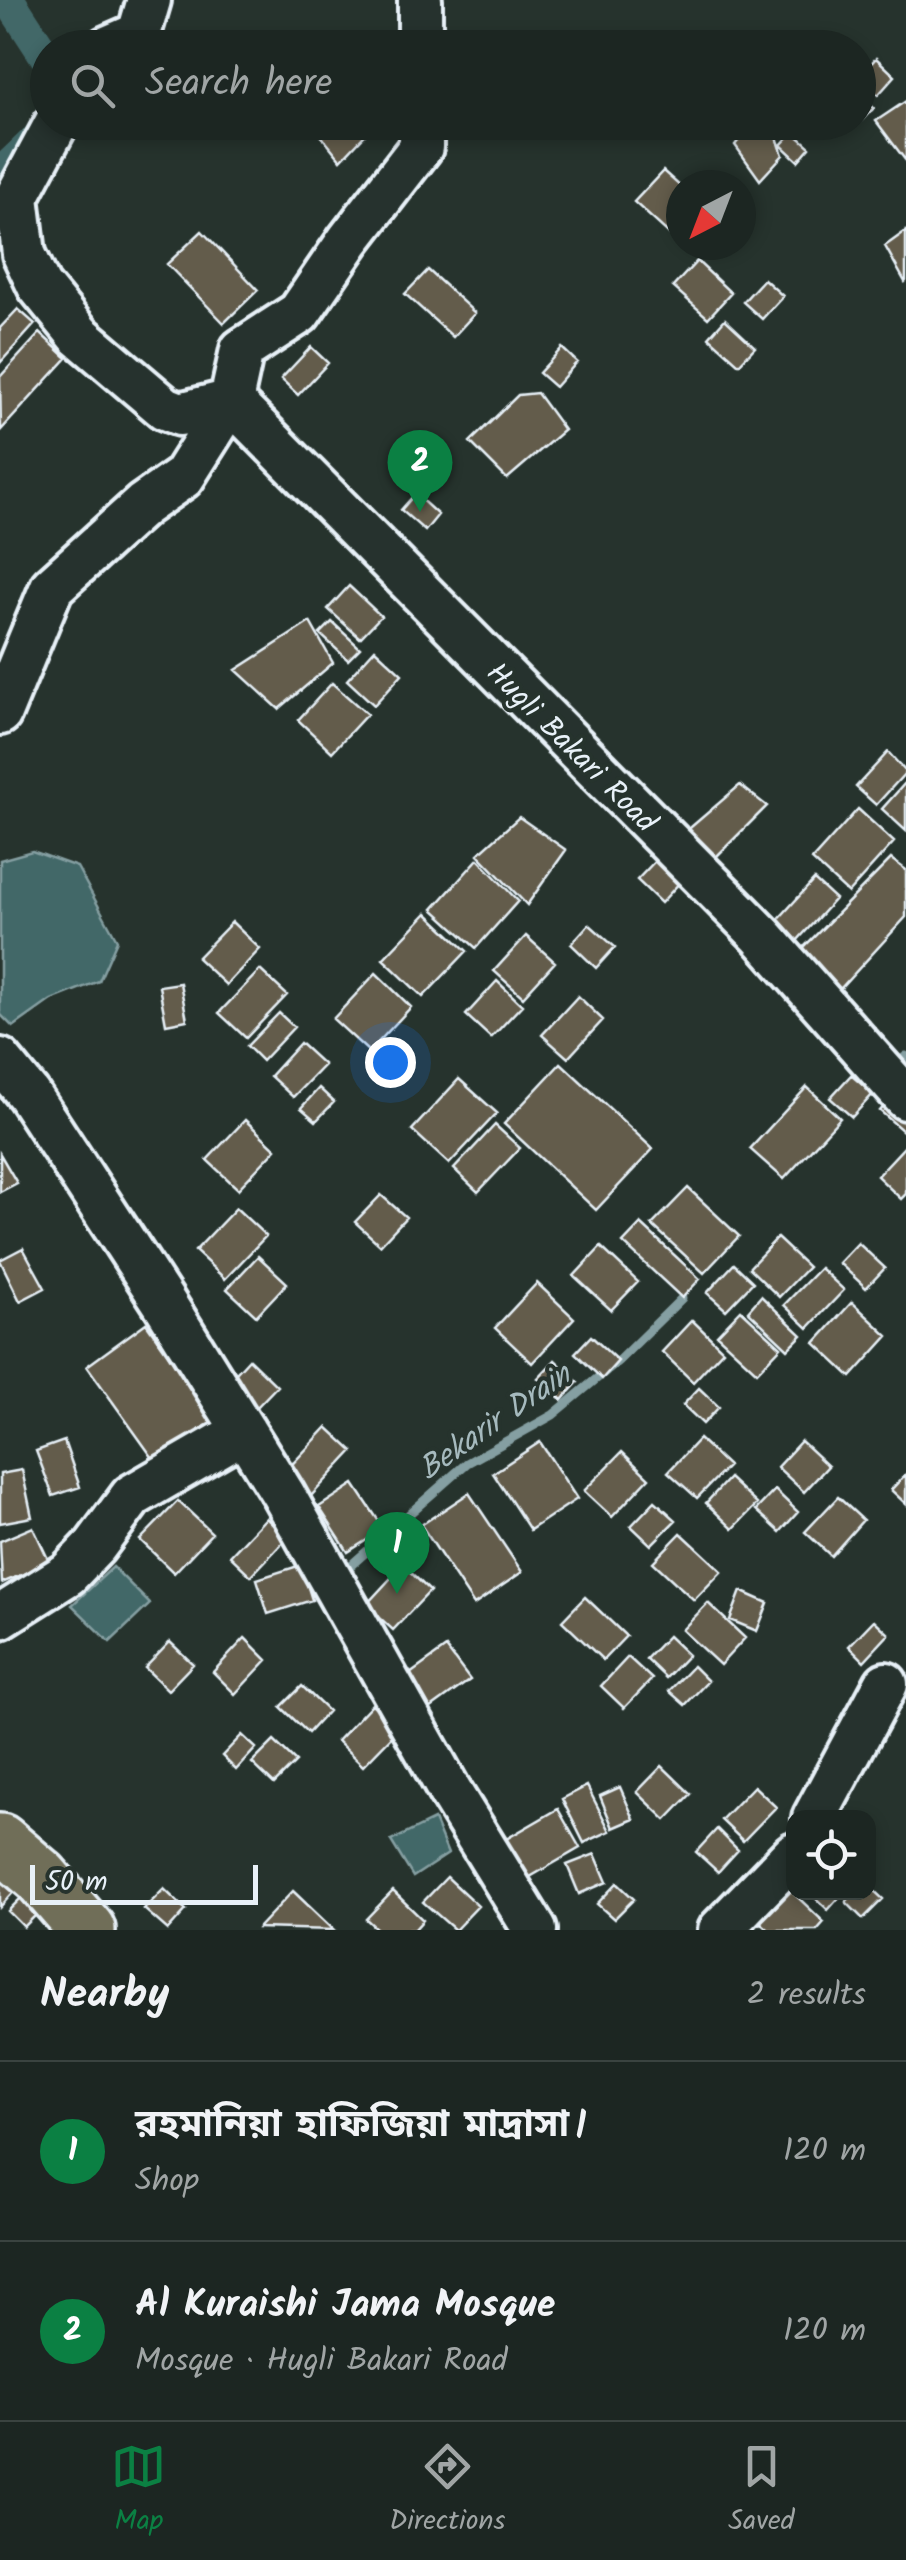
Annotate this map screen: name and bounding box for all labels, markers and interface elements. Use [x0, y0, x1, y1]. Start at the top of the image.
search box [30, 30, 876, 140]
text: Search here [145, 55, 332, 115]
icon: search [65, 58, 120, 113]
north arrow [666, 170, 756, 260]
pin: 2 [388, 430, 452, 512]
street label: Hugli Bakari Road [474, 652, 668, 846]
your location [365, 1037, 416, 1088]
water label: Bekarir Drain [408, 1350, 585, 1495]
pin: 1 [364, 1512, 430, 1594]
map controls [786, 1810, 876, 1900]
button: locate [786, 1810, 876, 1900]
scale bar [30, 1860, 258, 1904]
text: 50 m [45, 1860, 108, 1905]
text: Nearby [40, 1962, 169, 2029]
text: 2 results [747, 1970, 866, 2021]
text: রহমানিয়া হাফিজিয়া মাদ্রাসা। [135, 2096, 587, 2156]
text: 1 [68, 2126, 77, 2177]
text: 120 m [783, 2126, 866, 2177]
text: Shop [135, 2156, 199, 2207]
text: Al Kuraishi Jama Mosque [135, 2276, 555, 2336]
text: 2 [63, 2306, 82, 2357]
text: 120 m [783, 2306, 866, 2357]
text: Mosque · Hugli Bakari Road [135, 2336, 508, 2387]
tab: Map [111, 2439, 166, 2544]
tab: Directions [389, 2439, 505, 2544]
tab: Saved [728, 2439, 795, 2544]

